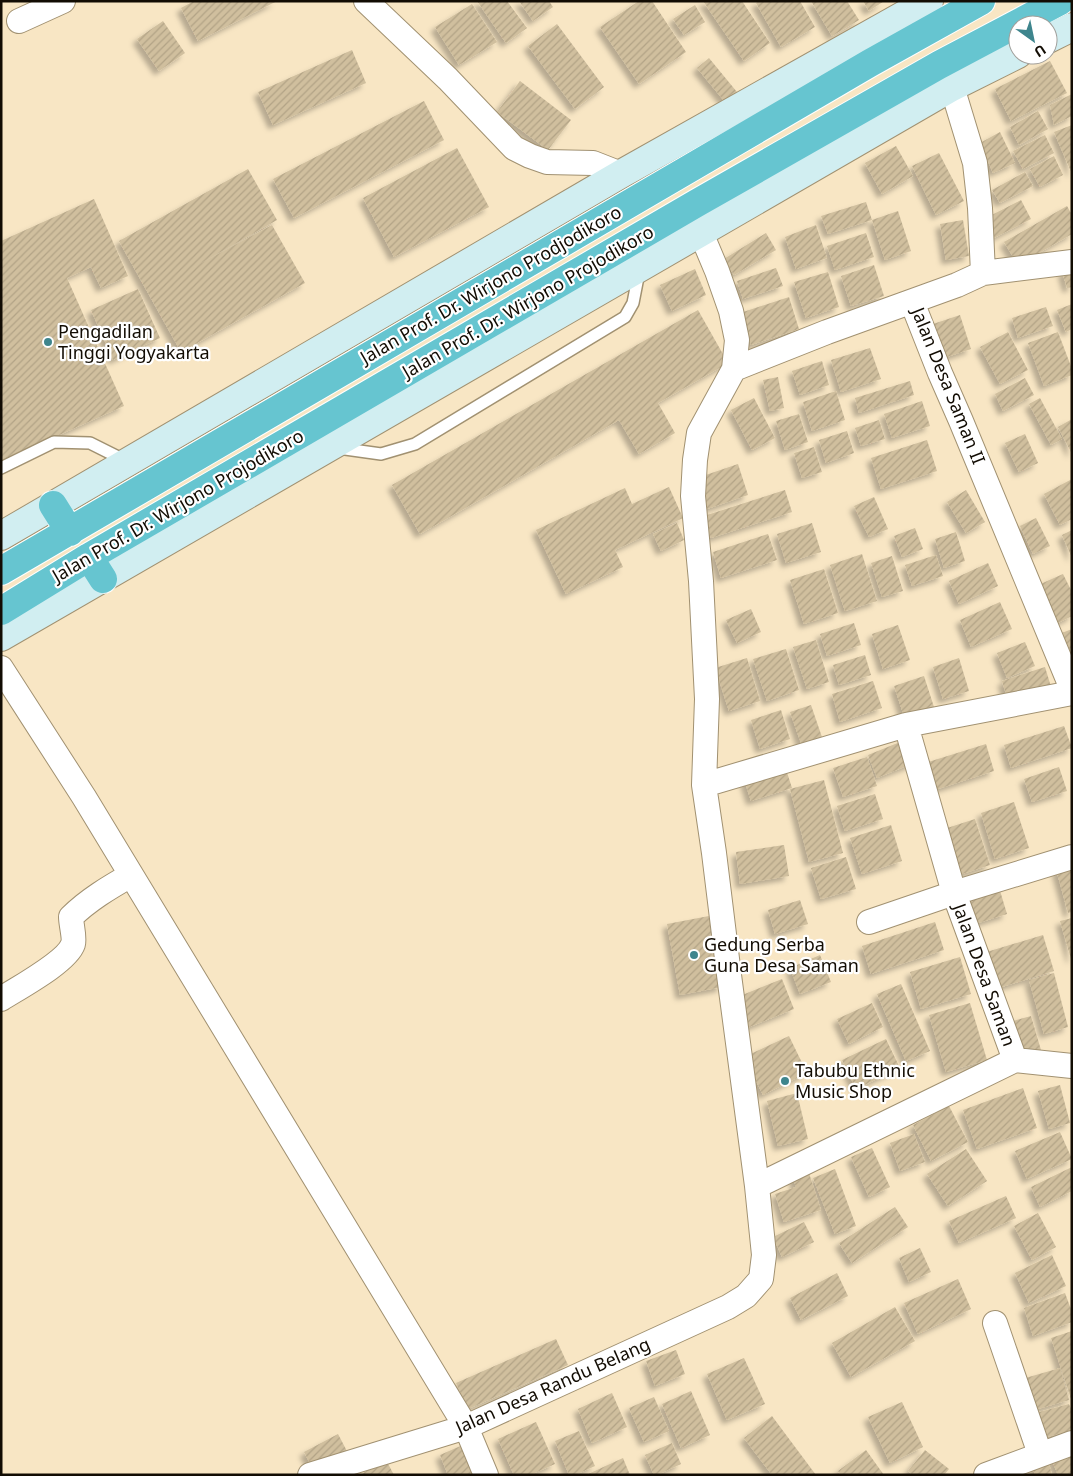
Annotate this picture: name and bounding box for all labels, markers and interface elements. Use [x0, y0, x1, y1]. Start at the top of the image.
north arrow [1008, 15, 1058, 65]
text: U [1031, 40, 1050, 62]
street label: Jalan Prof. Dr. Wirjono Prodjodikoro [354, 199, 625, 370]
street label: Jalan Prof. Dr. Wirjono Projodikoro [396, 219, 658, 384]
street label: Jalan Desa Saman II [906, 302, 991, 468]
place label: Pengadilan Tinggi Yogyakarta [58, 319, 210, 364]
marker: Pengadilan Tinggi Yogyakarta [42, 336, 54, 348]
street label: Jalan Prof. Dr. Wirjono Projodikoro [46, 423, 308, 588]
street label: Jalan Desa Saman [947, 898, 1022, 1049]
place label: Gedung Serba Guna Desa Saman [704, 932, 859, 977]
marker: Gedung Serba Guna Desa Saman [688, 949, 700, 961]
place label: Tabubu Ethnic Music Shop [795, 1058, 915, 1103]
marker: Tabubu Ethnic Music Shop [779, 1075, 791, 1087]
street label: Jalan Desa Randu Belang [450, 1331, 654, 1440]

